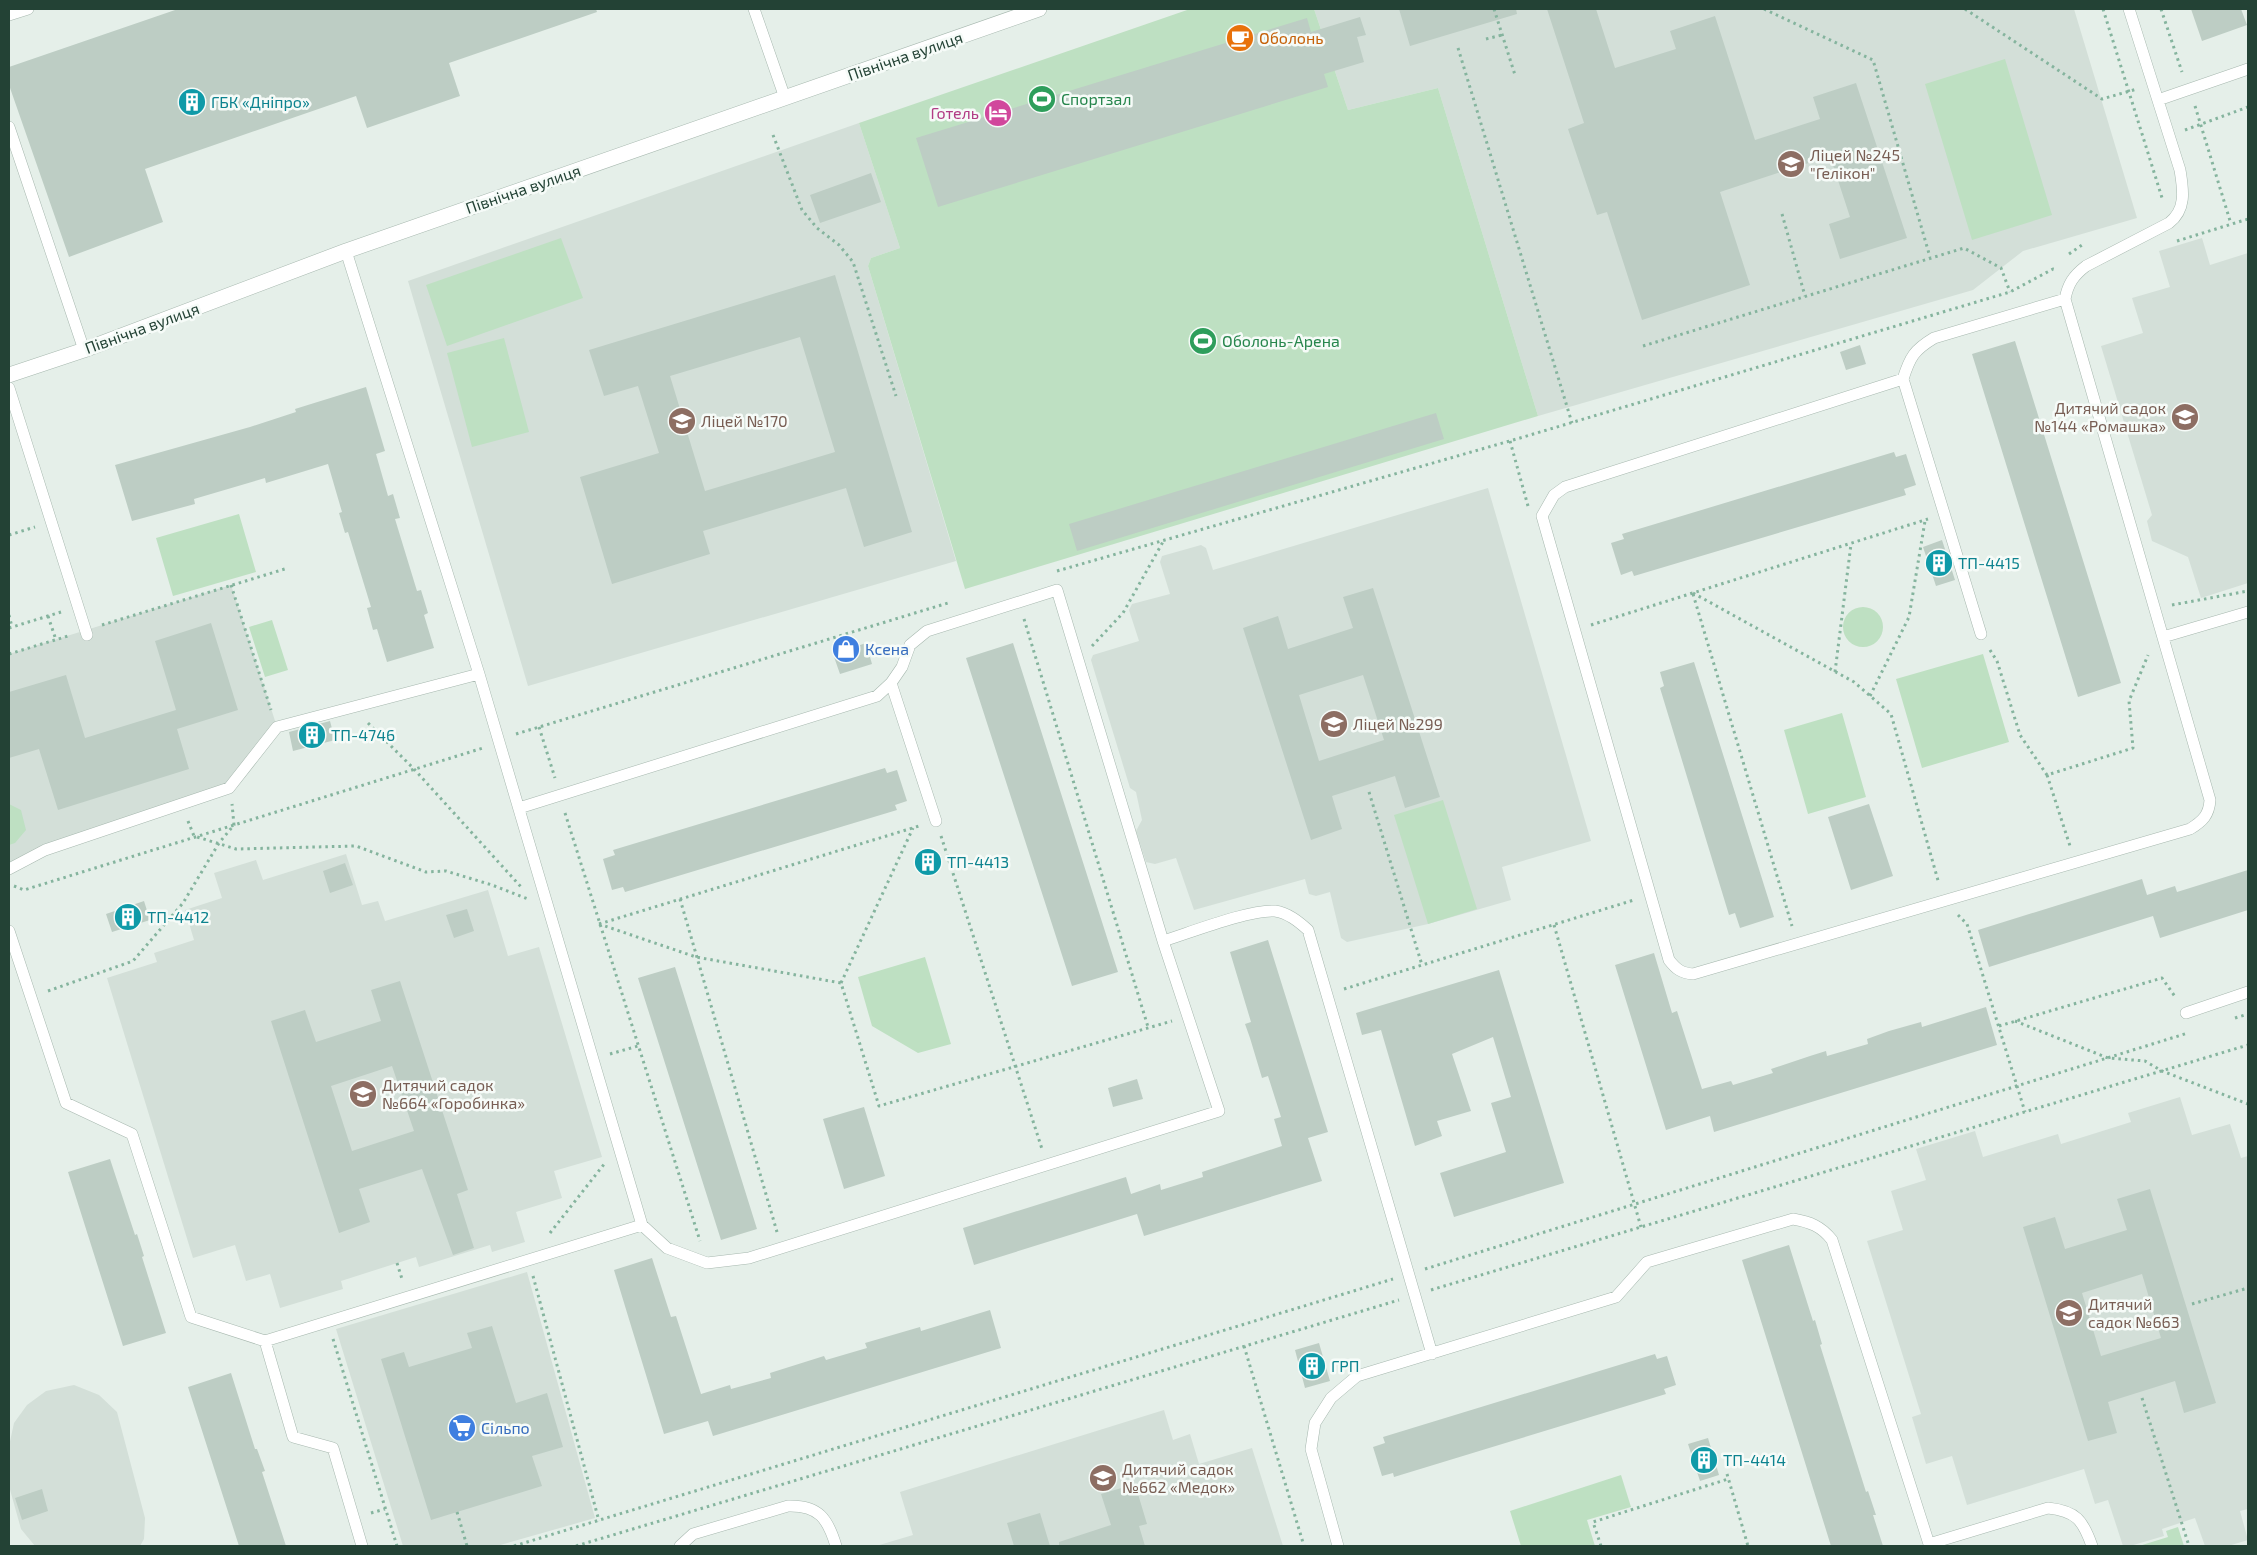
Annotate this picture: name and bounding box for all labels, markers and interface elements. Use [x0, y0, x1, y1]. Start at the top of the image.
cafe icon: Оболонь [1225, 23, 1255, 53]
street label: Північна вулиця [845, 27, 965, 85]
place label: Оболонь [1259, 28, 1324, 47]
sports icon: Спортзал [1027, 84, 1057, 114]
building icon: ГБК «Дніпро» [177, 87, 207, 117]
place label: Спортзал [1061, 89, 1131, 108]
place label: ГБК «Дніпро» [211, 92, 310, 111]
hotel icon: Готель [983, 98, 1013, 128]
place label: Готель [931, 103, 979, 122]
place label: Ліцей №245 "Гелікон" [1810, 145, 1900, 182]
school or university icon: Ліцей №245 "Гелікон" [1776, 149, 1806, 179]
street label: Північна вулиця [463, 160, 583, 218]
street label: Північна вулиця [82, 298, 202, 358]
sports icon: Оболонь-Арена [1188, 326, 1218, 356]
place label: Оболонь-Арена [1222, 331, 1340, 350]
place label: Дитячий садок №144 «Ромашка» [2034, 398, 2166, 435]
school or university icon: Дитячий садок №144 «Ромашка» [2170, 402, 2200, 432]
school or university icon: Ліцей №170 [667, 406, 697, 436]
place label: Ліцей №170 [701, 411, 788, 430]
building icon: ТП-4415 [1924, 548, 1954, 578]
place label: ТП-4415 [1958, 553, 2020, 572]
shop icon: Ксена [831, 634, 861, 664]
place label: Ксена [865, 639, 909, 658]
school or university icon: Ліцей №299 [1319, 709, 1349, 739]
place label: Ліцей №299 [1353, 714, 1443, 733]
building icon: ТП-4746 [297, 720, 327, 750]
place label: ТП-4746 [331, 725, 395, 744]
building icon: ТП-4413 [913, 847, 943, 877]
place label: ТП-4413 [947, 852, 1009, 871]
building icon: ТП-4412 [113, 902, 143, 932]
place label: ТП-4412 [147, 907, 209, 926]
place label: Дитячий садок №664 «Горобинка» [382, 1075, 525, 1112]
school or university icon: Дитячий садок №664 «Горобинка» [348, 1079, 378, 1109]
place label: Дитячий садок №663 [2088, 1294, 2180, 1331]
school or university icon: Дитячий садок №663 [2054, 1298, 2084, 1328]
building icon: ГРП [1297, 1351, 1327, 1381]
place label: ГРП [1331, 1356, 1359, 1375]
supermarket icon: Сільпо [447, 1413, 477, 1443]
place label: Сільпо [481, 1418, 530, 1437]
building icon: ТП-4414 [1689, 1445, 1719, 1475]
place label: ТП-4414 [1723, 1450, 1786, 1469]
place label: Дитячий садок №662 «Медок» [1122, 1459, 1235, 1496]
school or university icon: Дитячий садок №662 «Медок» [1088, 1463, 1118, 1493]

